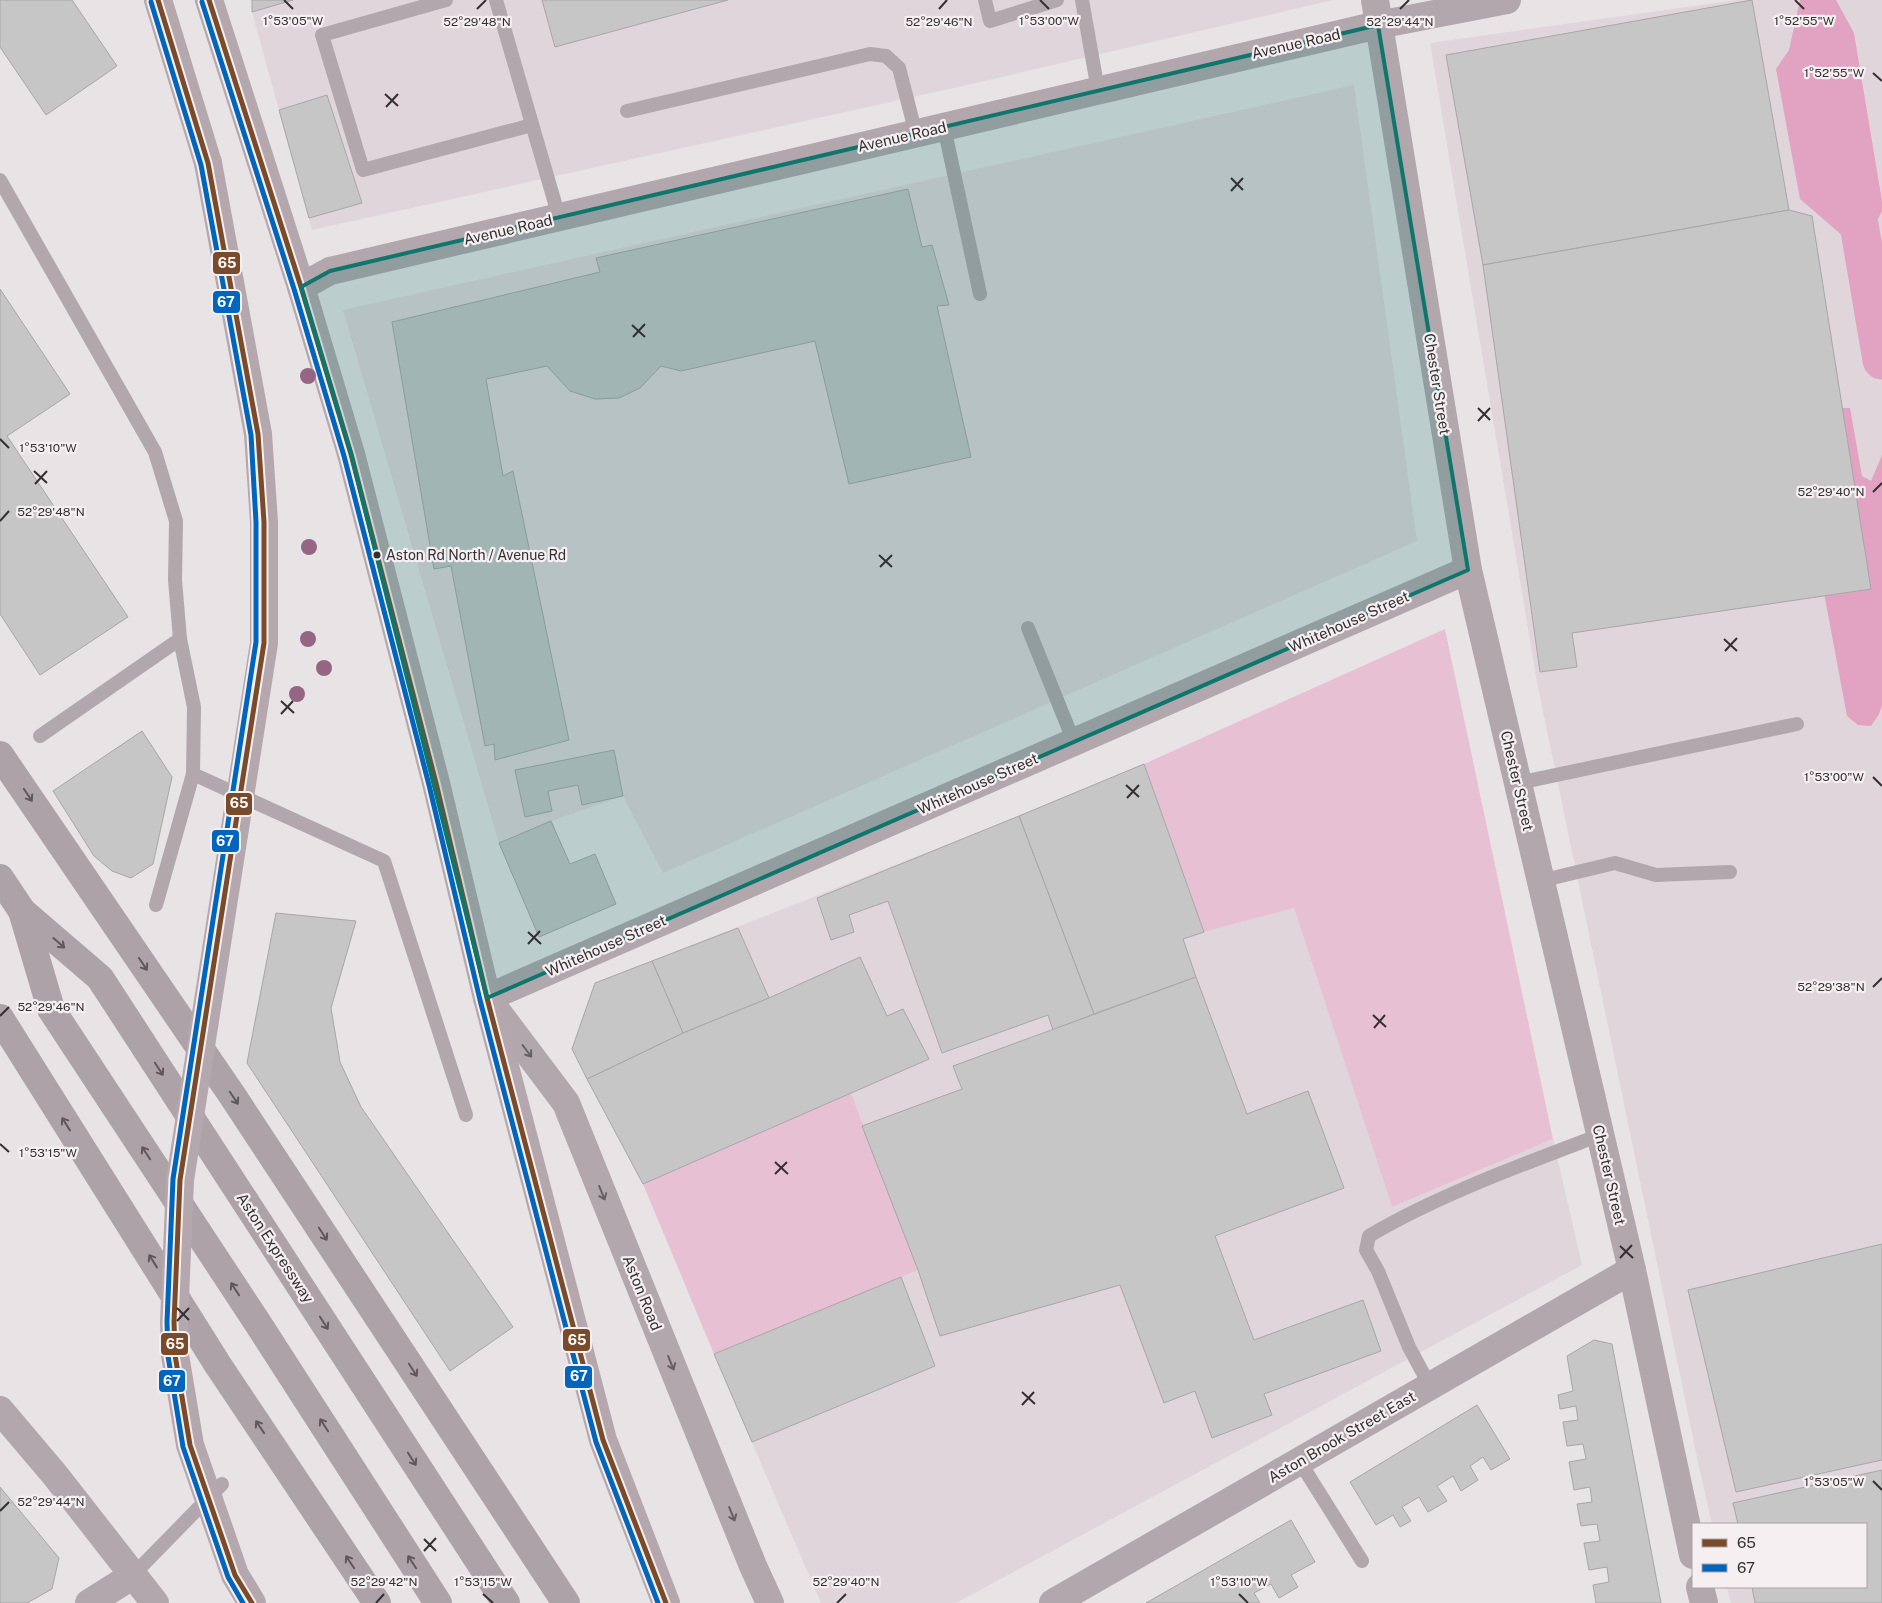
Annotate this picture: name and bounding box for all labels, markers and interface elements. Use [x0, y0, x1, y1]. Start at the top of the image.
text: 1°53'05"W [263, 14, 324, 28]
text: 1°53'00"W [1019, 14, 1079, 28]
text: 1°52'55"W [1774, 14, 1835, 28]
text: 52°29'48"N [443, 15, 511, 29]
text: 52°29'46"N [905, 15, 973, 29]
text: 52°29'44"N [1366, 15, 1434, 29]
street label: Avenue Road [1250, 25, 1342, 62]
text: 1°52'55"W [1804, 66, 1865, 80]
street label: Avenue Road [856, 118, 948, 155]
street label: Avenue Road [462, 211, 554, 248]
line badge: 65 [212, 251, 241, 275]
text: 65 [218, 255, 236, 271]
line badge: 67 [212, 290, 241, 314]
text: 67 [217, 294, 235, 310]
street label: Chester Street [1421, 332, 1454, 436]
text: 1°53'10"W [19, 441, 77, 455]
text: 52°29'40"N [1797, 485, 1865, 499]
text: 52°29'48"N [17, 505, 85, 519]
place label: Aston Rd North / Avenue Rd [386, 547, 566, 563]
marker: Aston Rd North / Avenue Rd [372, 550, 382, 560]
street label: Whitehouse Street [1286, 587, 1412, 656]
street label: Chester Street [1498, 729, 1537, 833]
street label: Whitehouse Street [915, 749, 1041, 818]
text: 1°53'00"W [1804, 770, 1864, 784]
one-way arrow [22, 788, 33, 802]
line badge: 65 [225, 792, 253, 816]
text: 65 [230, 795, 248, 811]
line badge: 67 [211, 829, 240, 853]
text: 67 [216, 833, 234, 849]
street label: Whitehouse Street [543, 911, 669, 980]
one-way arrow [52, 937, 65, 948]
one-way arrow [138, 957, 148, 971]
text: 52°29'38"N [1797, 980, 1865, 994]
text: 52°29'46"N [17, 1000, 85, 1014]
one-way arrow [522, 1044, 532, 1058]
one-way arrow [154, 1062, 164, 1076]
one-way arrow [229, 1091, 239, 1105]
one-way arrow [61, 1117, 71, 1131]
street label: Chester Street [1590, 1123, 1629, 1227]
text: 1°53'15"W [19, 1146, 77, 1160]
one-way arrow [141, 1147, 151, 1161]
one-way arrow [598, 1185, 607, 1200]
street label: Aston Expressway [234, 1190, 317, 1306]
one-way arrow [319, 1226, 329, 1240]
street label: Aston Road [620, 1253, 665, 1333]
one-way arrow [148, 1255, 158, 1269]
one-way arrow [230, 1282, 240, 1296]
one-way arrow [318, 1316, 329, 1330]
line badge: 65 [562, 1328, 591, 1352]
line badge: 65 [160, 1332, 189, 1356]
text: 65 [568, 1332, 586, 1348]
text: 65 [166, 1336, 184, 1352]
one-way arrow [667, 1355, 676, 1371]
one-way arrow [408, 1362, 418, 1376]
line badge: 67 [564, 1365, 593, 1389]
text: 67 [570, 1368, 588, 1384]
line badge: 67 [158, 1369, 186, 1393]
text: 67 [163, 1373, 181, 1389]
street label: Aston Brook Street East [1265, 1387, 1419, 1486]
one-way arrow [318, 1419, 328, 1433]
one-way arrow [255, 1421, 265, 1435]
one-way arrow [407, 1452, 417, 1466]
text: 1°53'05"W [1804, 1475, 1865, 1489]
text: 52°29'44"N [17, 1495, 85, 1509]
one-way arrow [728, 1506, 737, 1521]
legend [1692, 1523, 1867, 1588]
text: 65 [1737, 1534, 1756, 1551]
one-way arrow [406, 1555, 417, 1569]
one-way arrow [345, 1556, 355, 1570]
text: 67 [1737, 1559, 1755, 1576]
text: 52°29'42"N [351, 1575, 417, 1589]
text: 1°53'15"W [454, 1575, 512, 1589]
text: 52°29'40"N [812, 1575, 880, 1589]
text: 1°53'10"W [1210, 1575, 1268, 1589]

